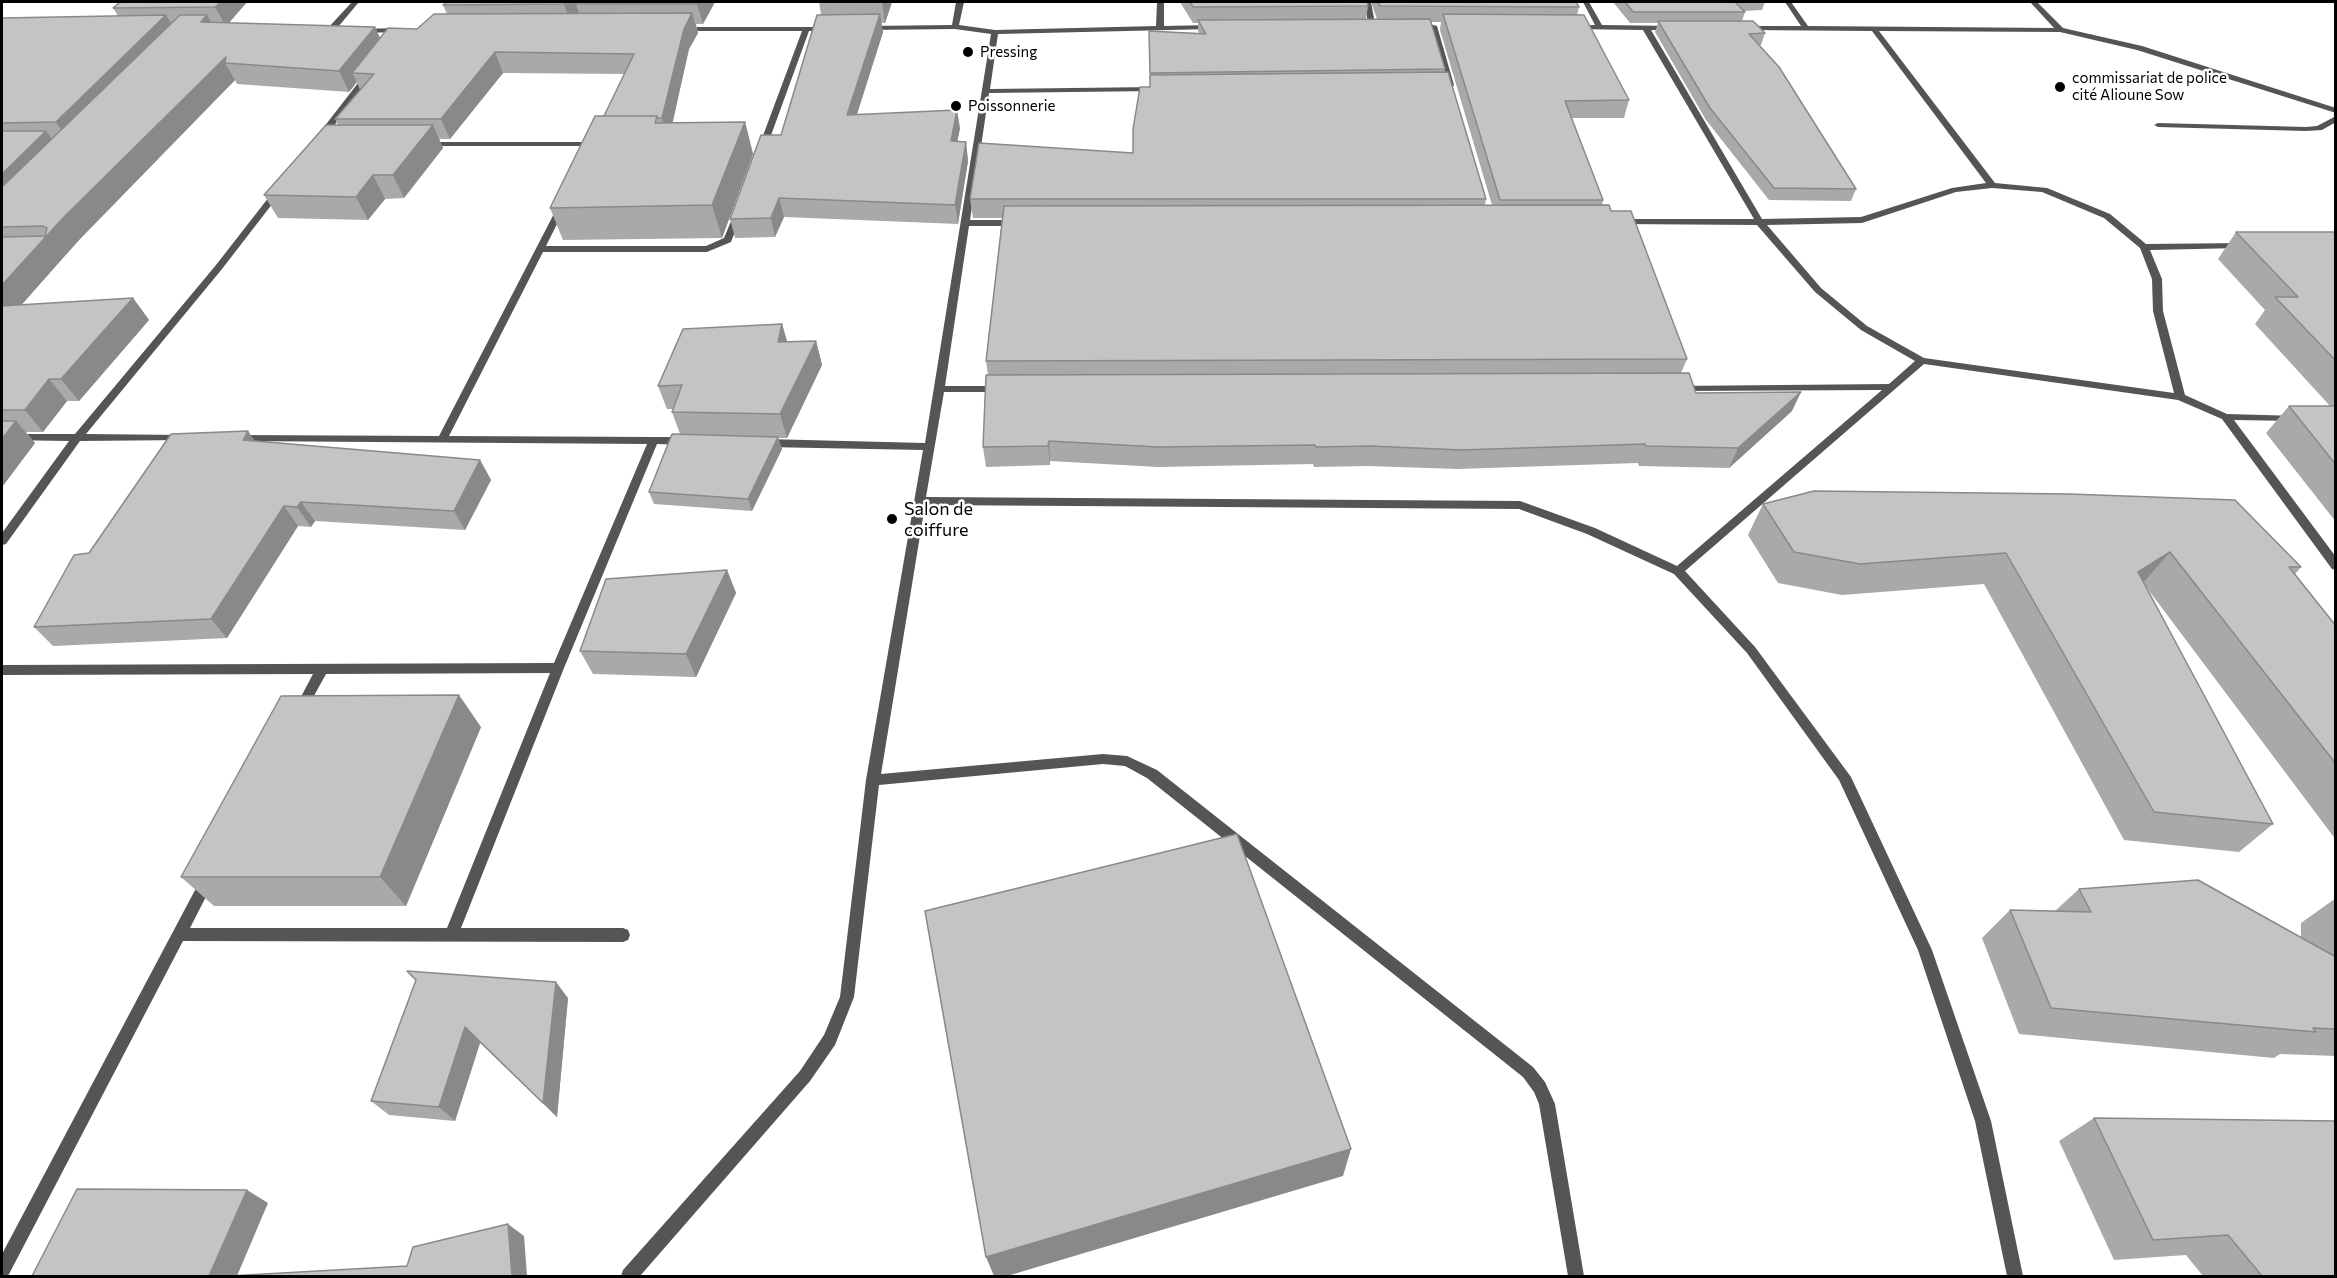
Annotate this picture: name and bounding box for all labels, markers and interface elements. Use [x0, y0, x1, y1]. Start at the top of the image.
place label: Pressing [980, 43, 1037, 61]
marker: Pressing [961, 45, 975, 59]
place label: commissariat de police cité Alioune Sow [2072, 69, 2227, 104]
marker: commissariat de police cité Alioune Sow [2053, 80, 2067, 94]
place label: Poissonnerie [968, 97, 1055, 115]
marker: Poissonnerie [949, 99, 963, 113]
place label: Salon de coiffure [904, 498, 973, 540]
marker: Salon de coiffure [885, 512, 899, 526]

